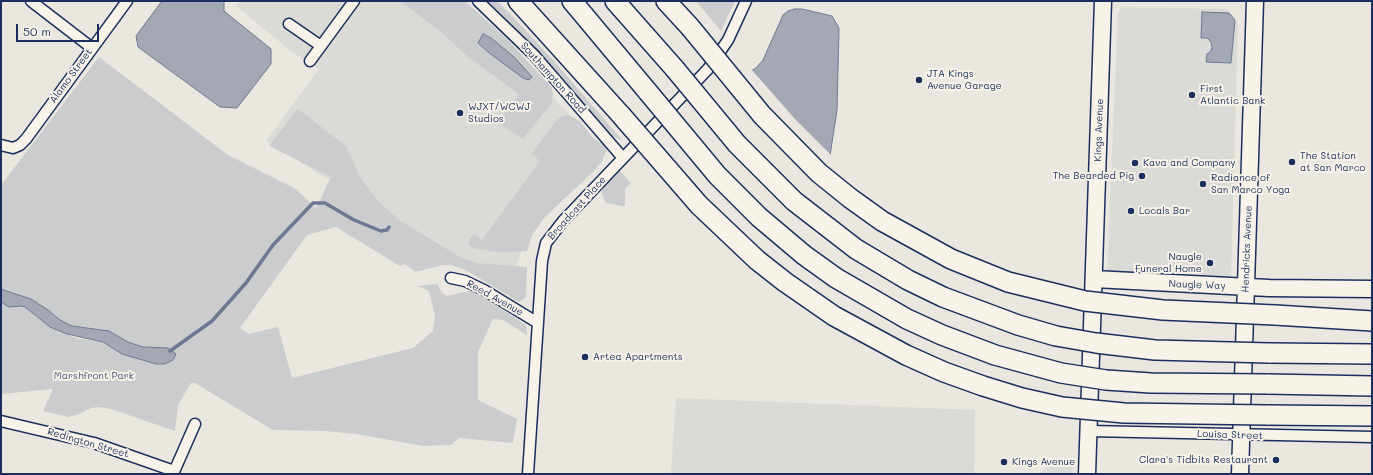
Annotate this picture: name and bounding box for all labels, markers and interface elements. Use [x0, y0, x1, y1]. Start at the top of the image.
scale bar [18, 16, 101, 42]
text: 50 m [23, 23, 51, 39]
street label: Southampton Road [518, 40, 588, 116]
street label: Alamo Street [47, 46, 95, 106]
place label: JTA Kings Avenue Garage [927, 68, 1002, 92]
marker: JTA Kings Avenue Garage [914, 75, 924, 85]
place label: First Atlantic Bank [1200, 83, 1265, 106]
marker: First Atlantic Bank [1187, 90, 1197, 100]
street label: Kings Avenue [1092, 98, 1106, 162]
place label: WJXT/WCWJ Studios [468, 101, 530, 124]
marker: WJXT/WCWJ Studios [455, 108, 465, 118]
place label: The Station at San Marco [1300, 150, 1365, 174]
place label: Kava and Company [1143, 157, 1236, 169]
marker: The Station at San Marco [1287, 157, 1297, 167]
marker: Kava and Company [1130, 158, 1140, 168]
place label: The Bearded Pig [1053, 170, 1134, 182]
marker: The Bearded Pig [1137, 171, 1147, 181]
place label: Radiance of San Marco Yoga [1211, 172, 1290, 196]
street label: Broadcast Place [545, 174, 609, 242]
marker: Radiance of San Marco Yoga [1198, 179, 1208, 189]
place label: Locals Bar [1139, 205, 1190, 217]
street label: Hendricks Avenue [1239, 205, 1255, 293]
marker: Locals Bar [1126, 206, 1136, 216]
place label: Naugle Funeral Home [1135, 251, 1202, 274]
marker: Naugle Funeral Home [1205, 258, 1215, 268]
street label: Reed Avenue [465, 277, 525, 319]
street label: Naugle Way [1168, 278, 1226, 292]
place label: Artea Apartments [593, 351, 683, 363]
marker: Artea Apartments [580, 352, 590, 362]
park label: Marshfront Park [54, 370, 134, 382]
street label: Redington Street [46, 426, 130, 460]
street label: Louisa Street [1197, 428, 1263, 442]
place label: Clara's Tidbits Restaurant [1139, 454, 1268, 466]
marker: Clara's Tidbits Restaurant [1271, 455, 1281, 465]
place label: Kings Avenue [1012, 456, 1075, 468]
marker: Kings Avenue [999, 457, 1009, 467]

